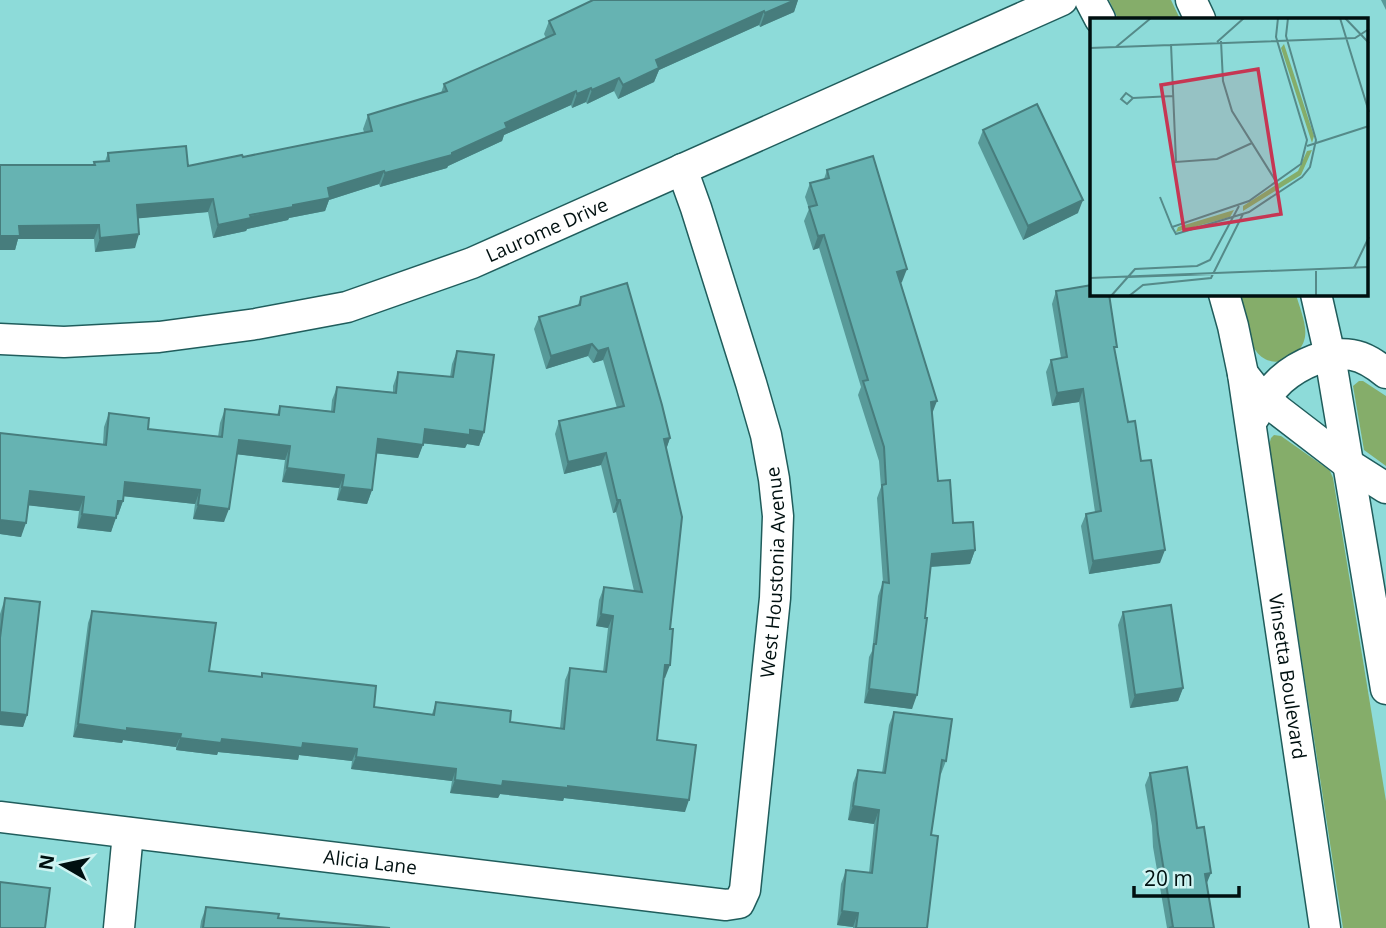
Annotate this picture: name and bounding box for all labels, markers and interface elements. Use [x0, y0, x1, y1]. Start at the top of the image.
inset map [1090, 18, 1368, 296]
street label: Laurome Drive [482, 191, 612, 268]
street label: West Houstonia Avenue [754, 465, 791, 679]
street label: Vinsetta Boulevard [1263, 592, 1313, 761]
north arrow [28, 830, 98, 900]
street label: Alicia Lane [322, 843, 418, 880]
text: N [32, 853, 60, 872]
scale bar [1134, 855, 1239, 899]
text: 20 m [1144, 864, 1193, 892]

